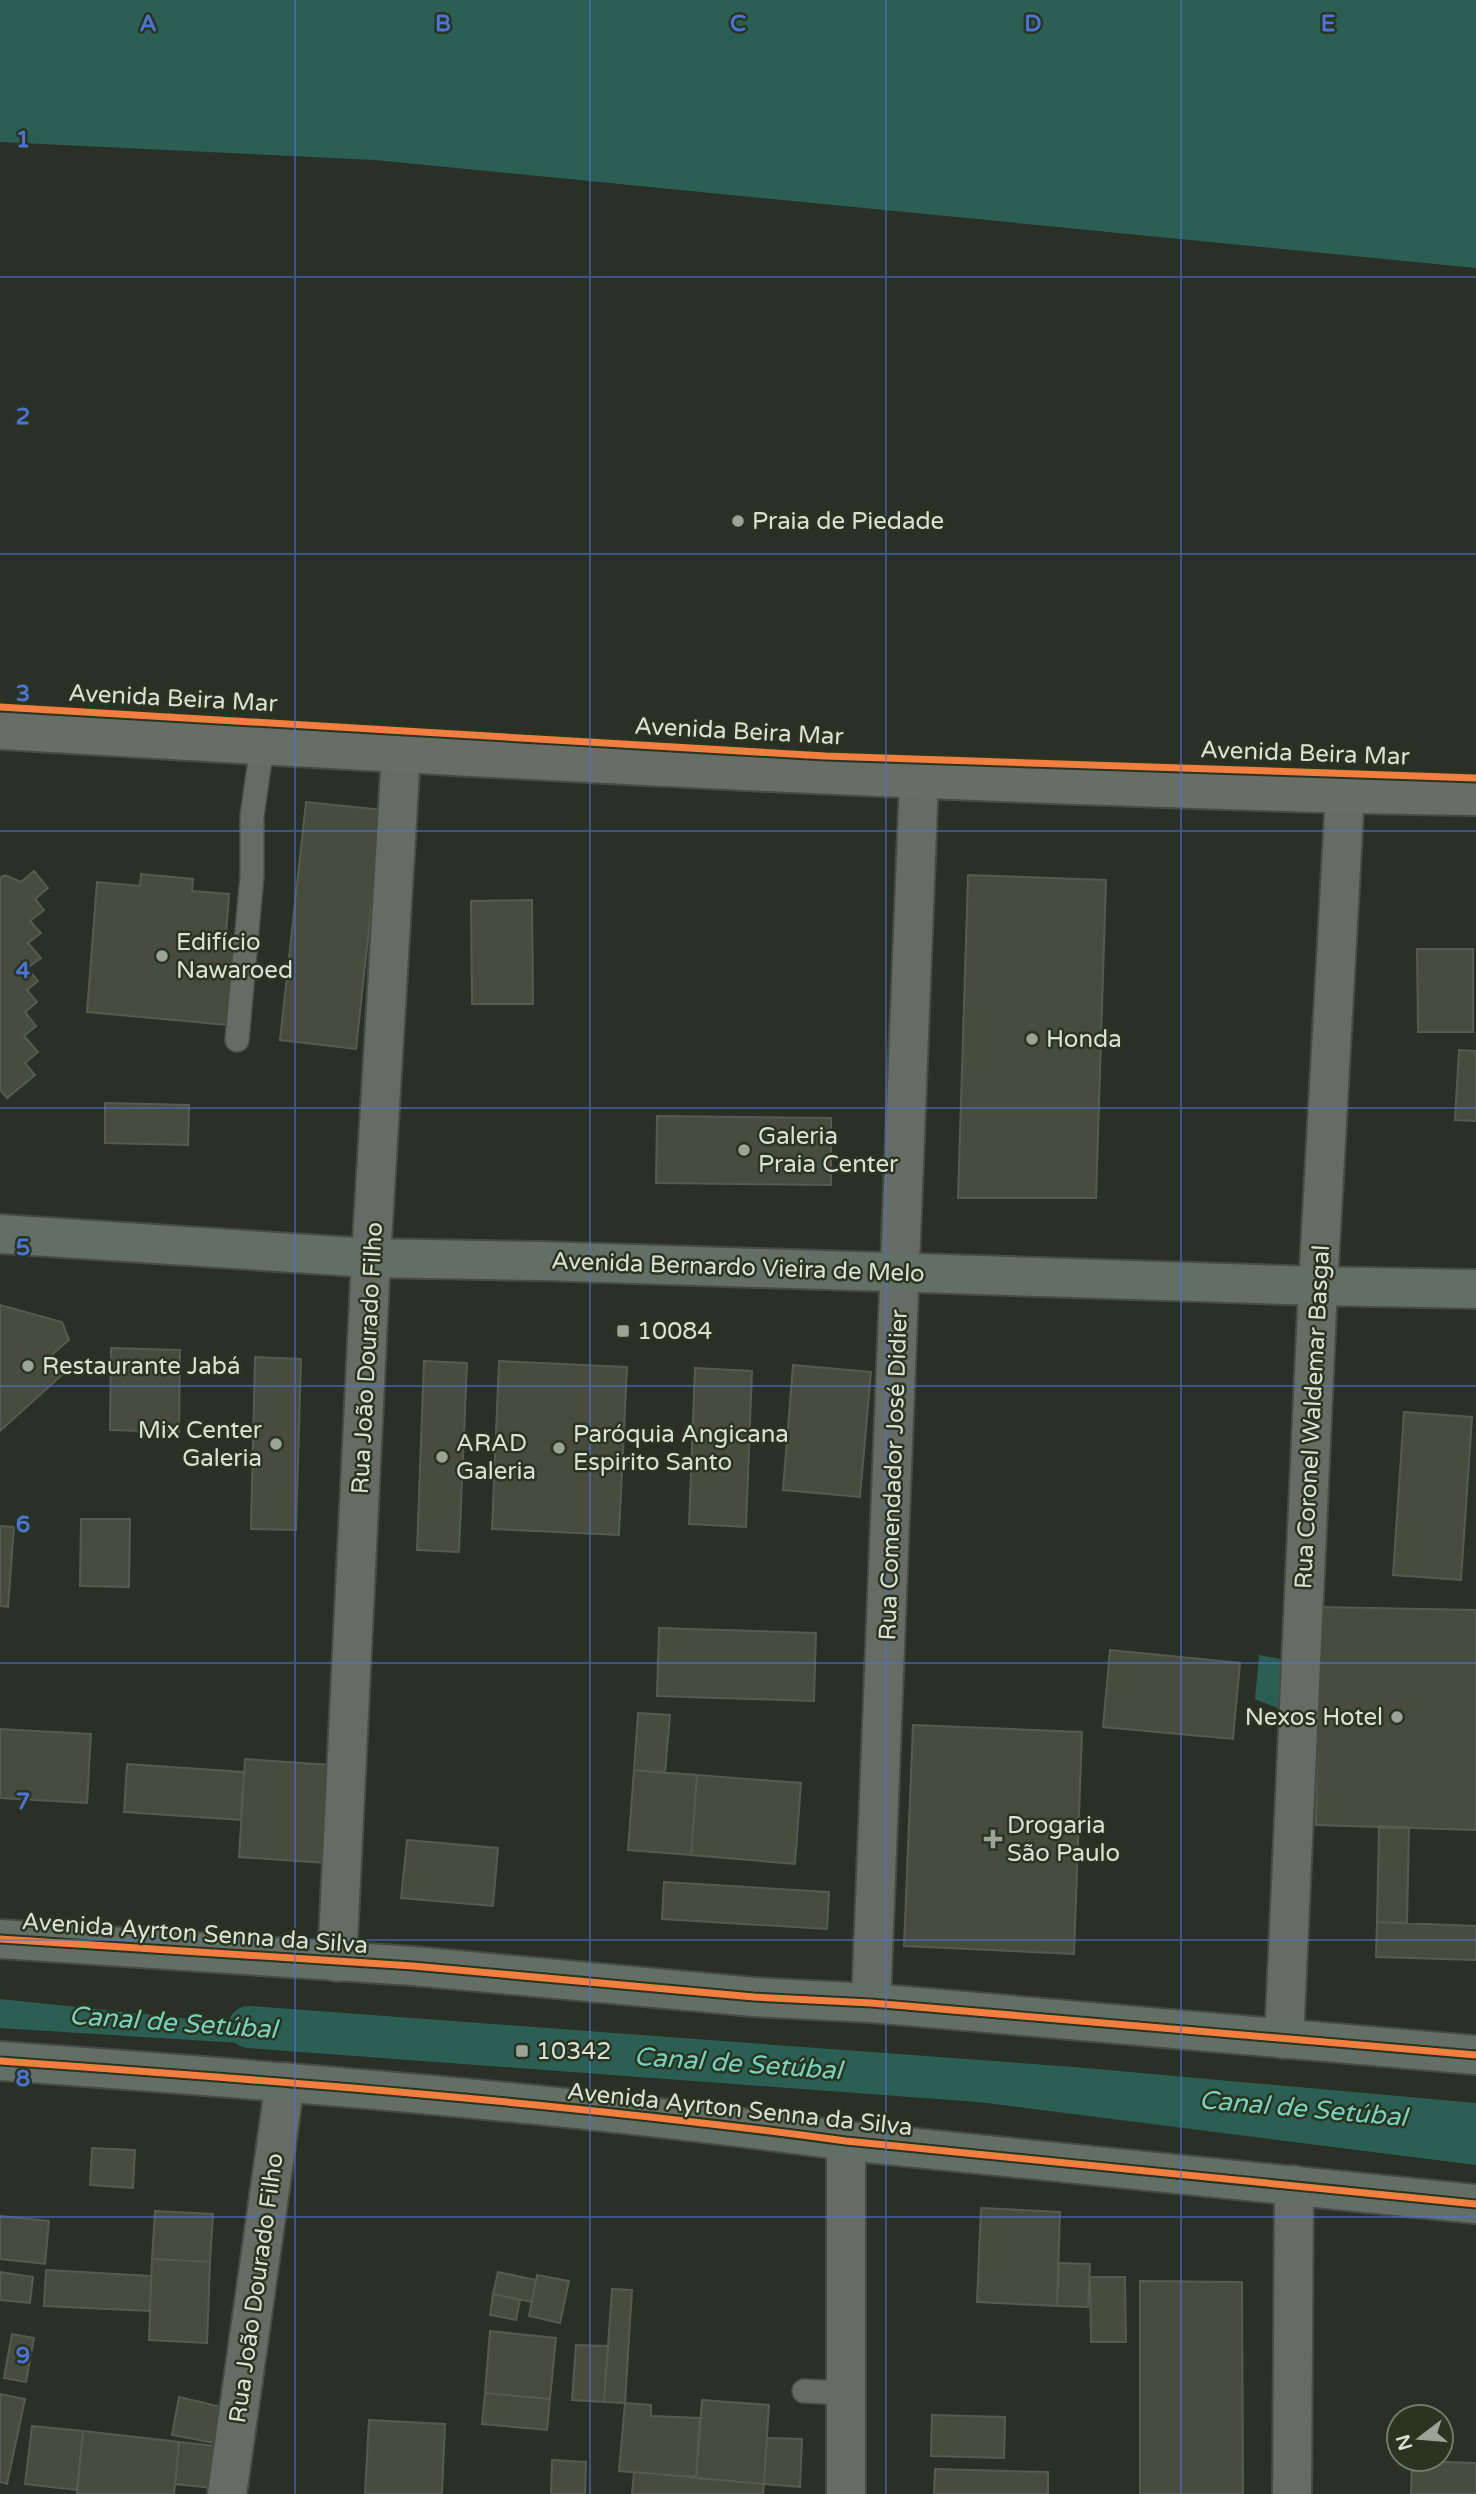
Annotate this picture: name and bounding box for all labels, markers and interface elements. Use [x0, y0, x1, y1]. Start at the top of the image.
text: A [139, 10, 157, 38]
text: B [435, 10, 451, 38]
text: C [730, 10, 746, 38]
text: D [1024, 10, 1042, 38]
text: E [1321, 10, 1335, 38]
text: 1 [16, 126, 30, 154]
text: 2 [16, 403, 30, 431]
place label: Praia de Piedade [752, 507, 944, 536]
marker: Praia de Piedade [730, 513, 746, 529]
street label: Avenida Beira Mar [68, 679, 279, 719]
text: 3 [16, 680, 30, 708]
street label: Avenida Beira Mar [634, 712, 845, 752]
street label: Avenida Beira Mar [1200, 735, 1411, 772]
place label: Edifício Nawaroed [176, 928, 293, 985]
marker: Edifício Nawaroed [154, 948, 170, 964]
text: 4 [16, 957, 31, 985]
place label: Honda [1046, 1025, 1122, 1054]
marker: Honda [1024, 1031, 1040, 1047]
place label: Galeria Praia Center [758, 1122, 899, 1179]
marker: Galeria Praia Center [736, 1142, 752, 1158]
street label: Rua João Dourado Filho [346, 1221, 389, 1495]
text: 5 [16, 1234, 30, 1262]
street label: Rua Coronel Waldemar Basgal [1289, 1244, 1336, 1590]
street label: Avenida Bernardo Vieira de Melo [551, 1246, 925, 1289]
street label: Rua Comendador José Didier [873, 1308, 914, 1641]
place label: 10084 [637, 1317, 712, 1346]
marker: 10084 [615, 1323, 631, 1339]
place label: Restaurante Jabá [42, 1352, 240, 1381]
marker: Restaurante Jabá [20, 1358, 36, 1374]
place label: Mix Center Galeria [138, 1416, 263, 1473]
place label: Paróquia Angicana Espirito Santo [573, 1420, 789, 1477]
place label: ARAD Galeria [456, 1429, 536, 1486]
marker: Mix Center Galeria [268, 1436, 284, 1452]
marker: Paróquia Angicana Espirito Santo [551, 1440, 567, 1456]
marker: ARAD Galeria [434, 1449, 450, 1465]
text: 6 [16, 1511, 30, 1539]
place label: Nexos Hotel [1245, 1703, 1383, 1732]
marker: Nexos Hotel [1389, 1709, 1405, 1725]
text: 7 [16, 1788, 30, 1816]
place label: Drogaria São Paulo [1007, 1811, 1120, 1868]
marker: Drogaria São Paulo [985, 1831, 1001, 1847]
street label: Avenida Ayrton Senna da Silva [21, 1907, 369, 1960]
water label: Canal de Setúbal [68, 2000, 281, 2045]
place label: 10342 [536, 2037, 611, 2066]
water label: Canal de Setúbal [633, 2041, 846, 2086]
marker: 10342 [514, 2043, 530, 2059]
text: 8 [16, 2065, 30, 2093]
street label: Avenida Ayrton Senna da Silva [566, 2077, 914, 2142]
water label: Canal de Setúbal [1198, 2084, 1412, 2133]
street label: Rua João Dourado Filho [223, 2151, 290, 2425]
text: 9 [16, 2342, 30, 2370]
north arrow [1385, 2403, 1455, 2473]
text: N [1392, 2432, 1417, 2453]

